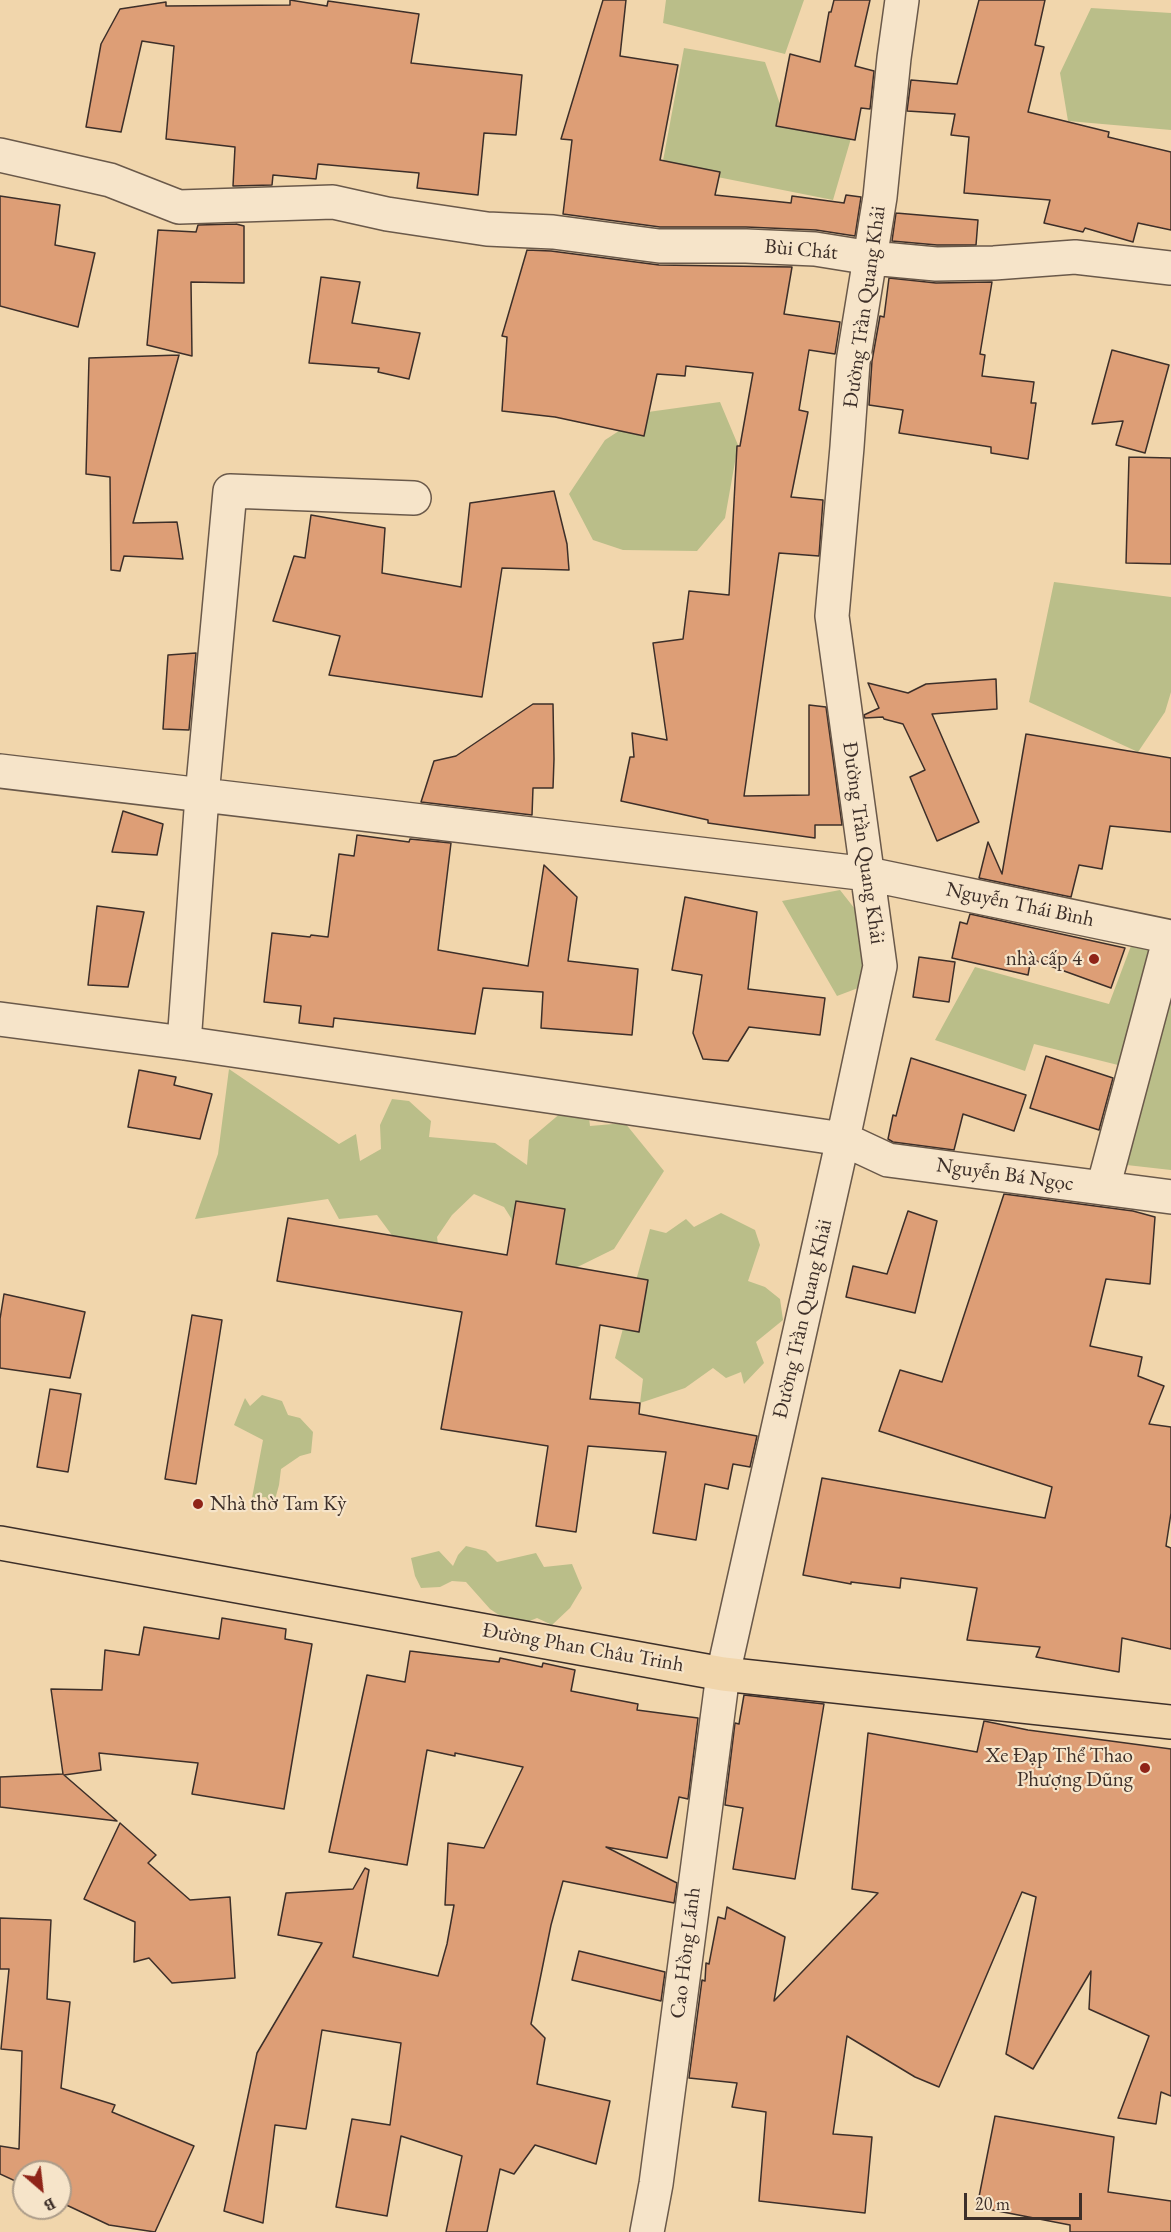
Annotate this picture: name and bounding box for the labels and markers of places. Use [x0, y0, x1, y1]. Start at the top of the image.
place label: nhà cấp 4 [1006, 946, 1082, 972]
marker: nhà cấp 4 [1087, 952, 1101, 966]
place label: Nhà thờ Tam Kỳ [210, 1491, 347, 1517]
marker: Nhà thờ Tam Kỳ [191, 1497, 205, 1511]
place label: Xe Đạp Thể Thao Phượng Dũng [986, 1743, 1133, 1793]
marker: Xe Đạp Thể Thao Phượng Dũng [1138, 1761, 1152, 1775]

